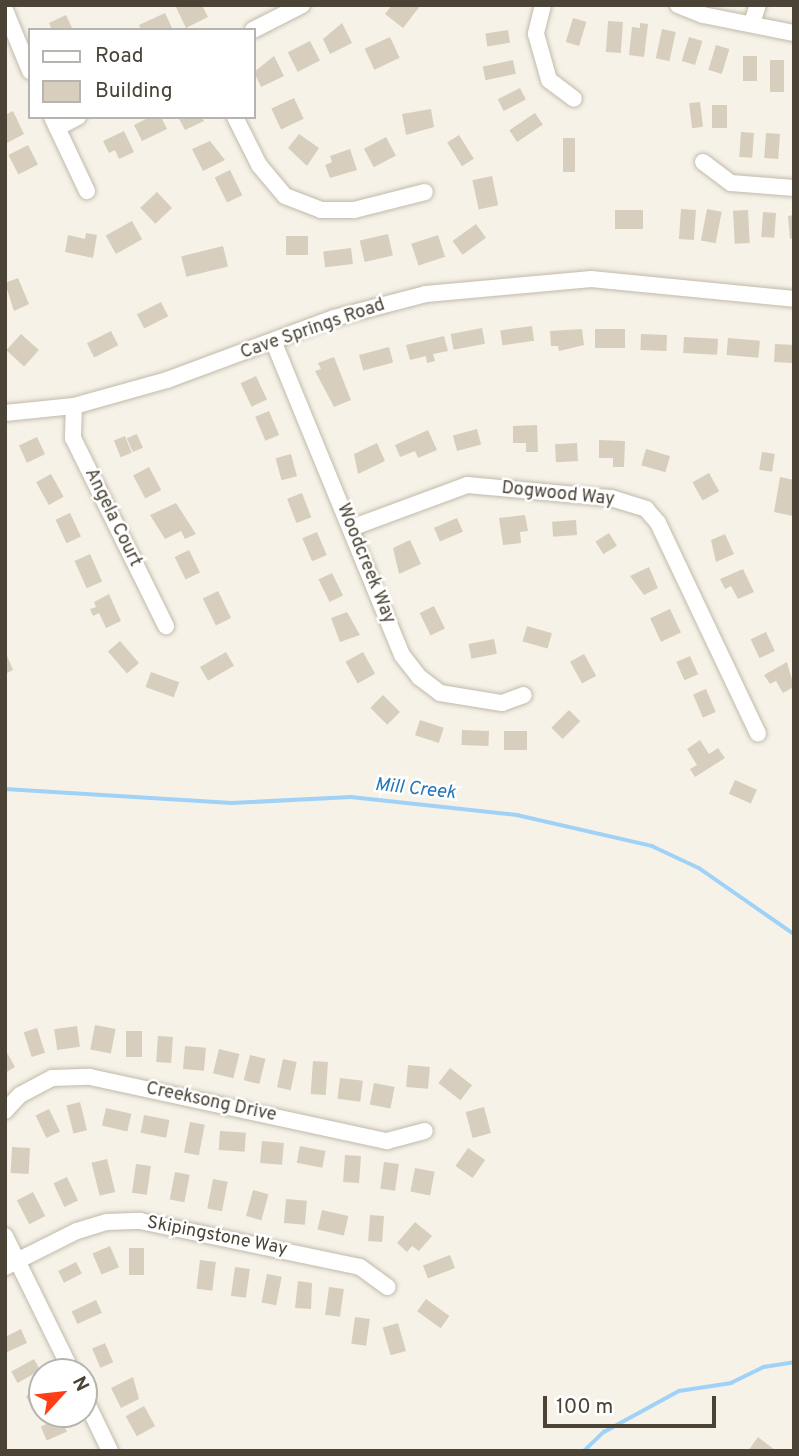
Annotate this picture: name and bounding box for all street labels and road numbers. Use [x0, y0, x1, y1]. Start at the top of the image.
street label: Cave Springs Road [238, 295, 388, 365]
street label: Angela Court [79, 465, 145, 571]
street label: Dogwood Way [500, 478, 616, 512]
street label: Woodcreek Way [331, 501, 399, 627]
street label: Creeksong Drive [144, 1079, 278, 1127]
street label: Skipingstone Way [145, 1213, 289, 1261]

